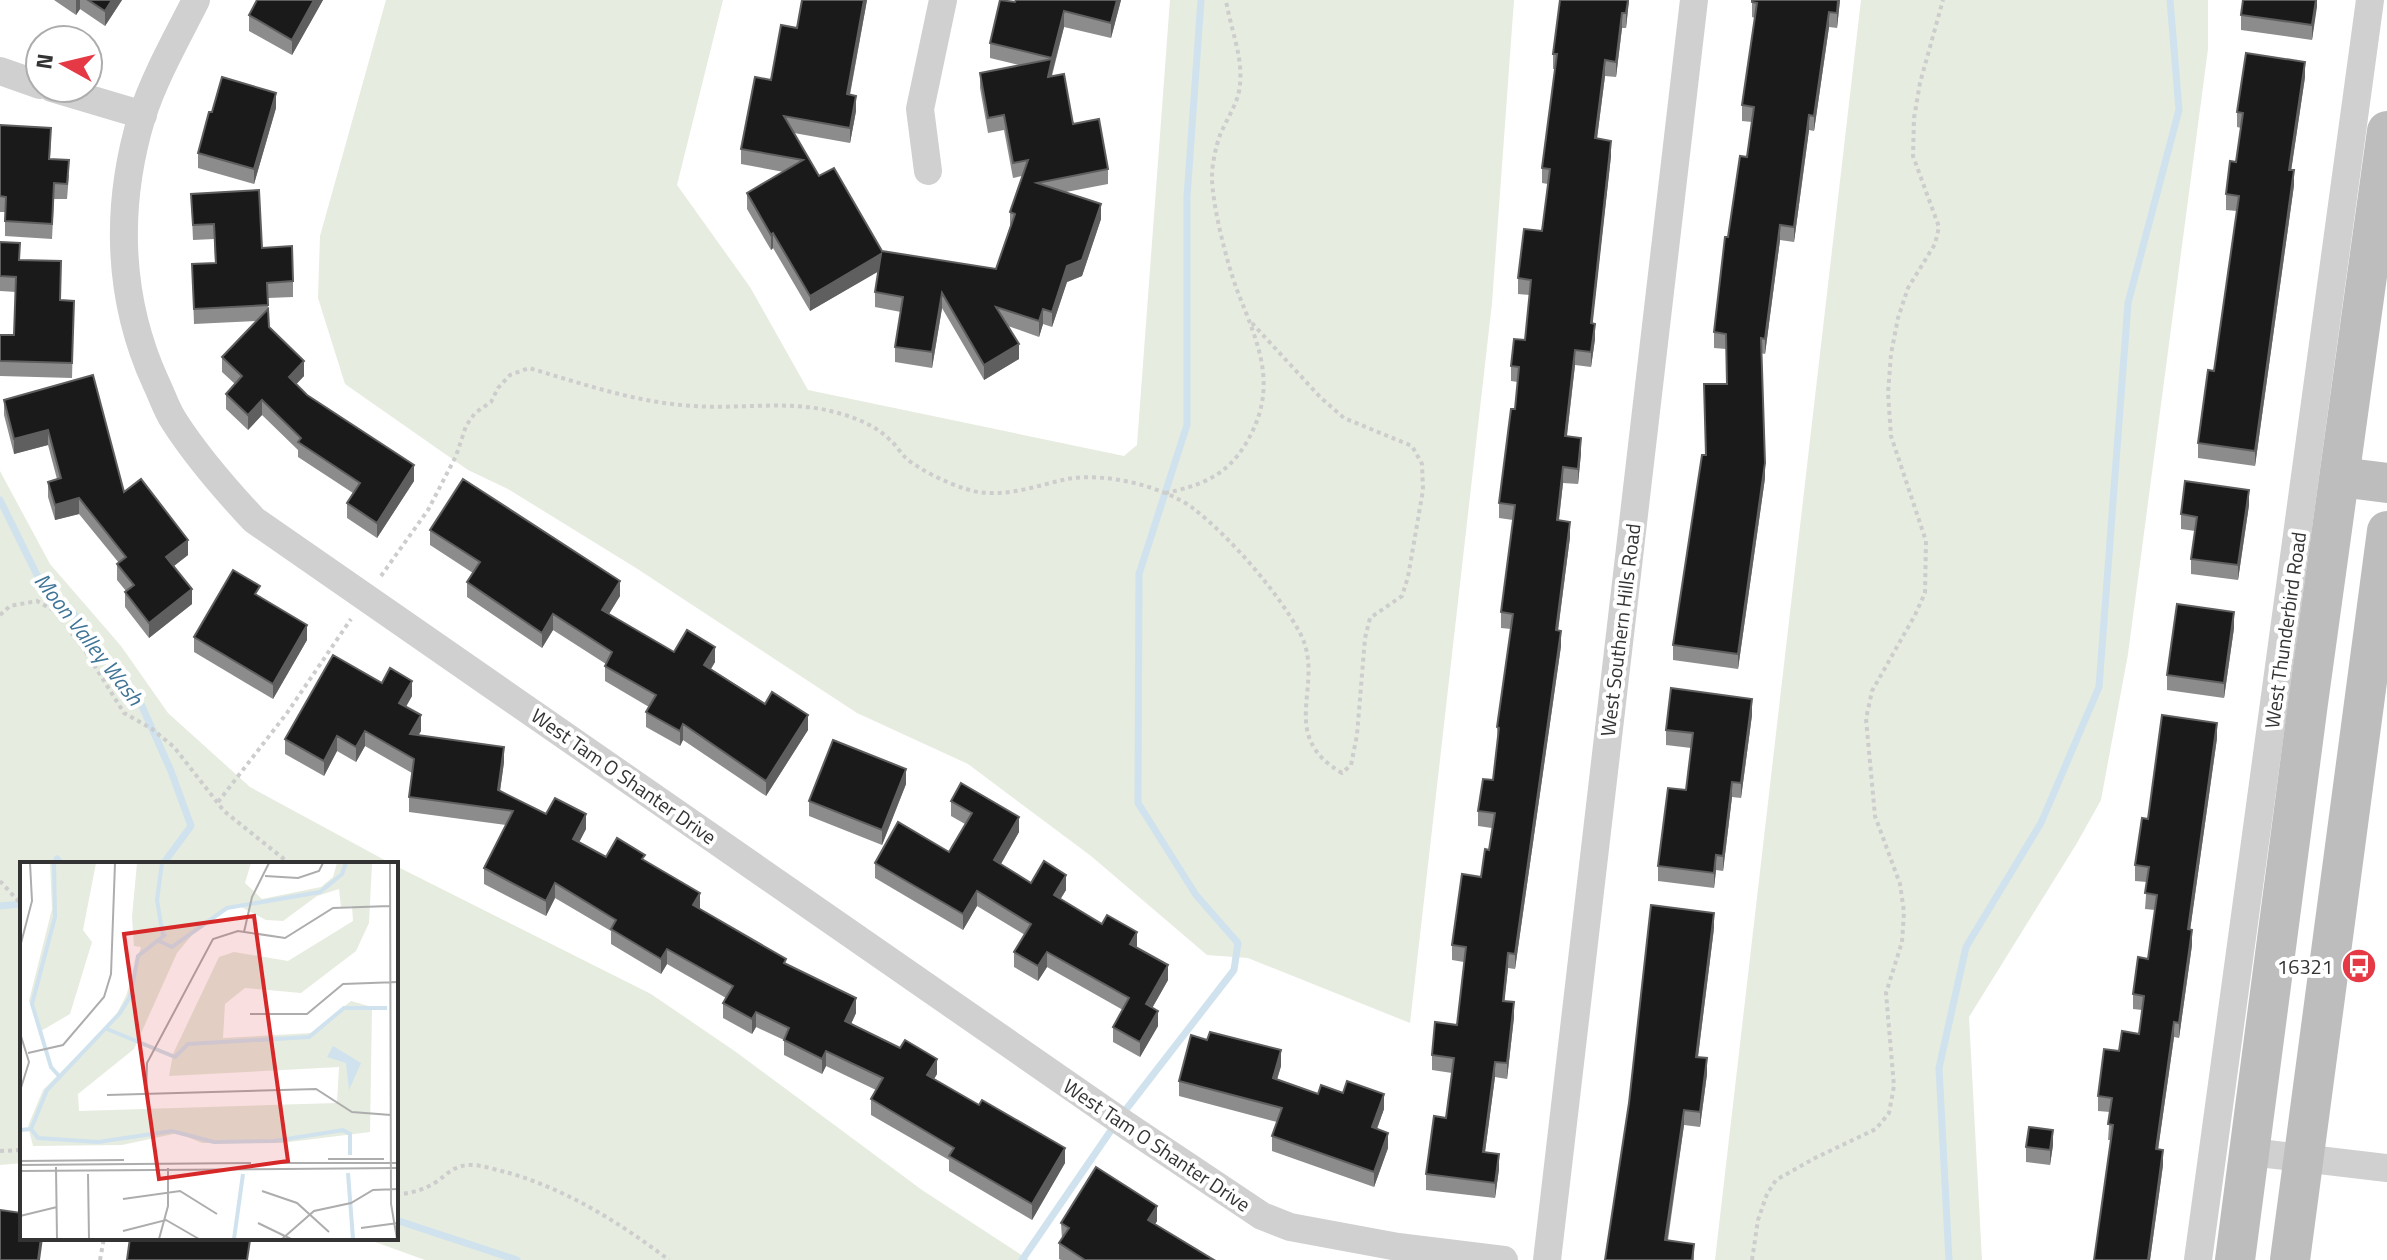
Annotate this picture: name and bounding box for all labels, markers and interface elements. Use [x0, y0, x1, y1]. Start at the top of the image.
north arrow [24, 24, 104, 104]
text: N [26, 51, 62, 71]
street label: West Southern Hills Road [1592, 522, 1648, 738]
street label: West Thunderbird Road [2256, 530, 2314, 730]
water label: Moon Valley Wash [26, 565, 152, 713]
street label: West Tam O Shanter Drive [525, 700, 723, 852]
inset map [20, 862, 398, 1240]
bus stop icon: 16321 [2340, 947, 2378, 985]
place label: 16321 [2277, 951, 2333, 982]
street label: West Tam O Shanter Drive [1057, 1071, 1257, 1219]

